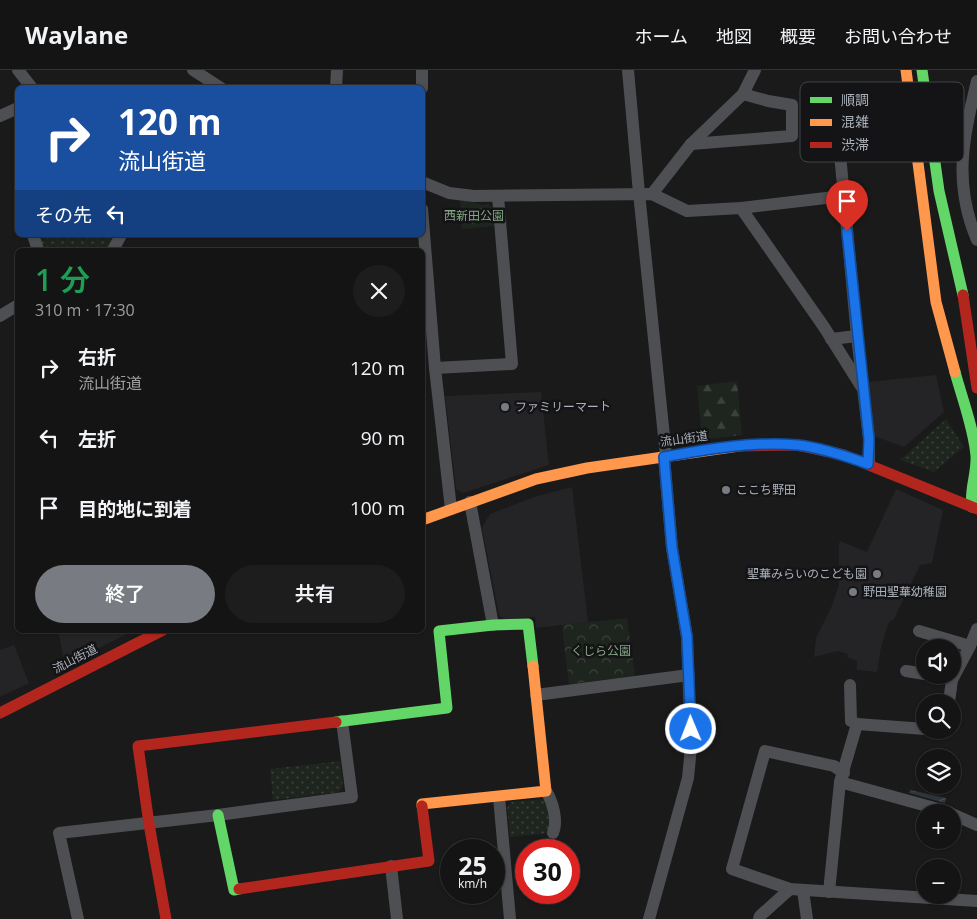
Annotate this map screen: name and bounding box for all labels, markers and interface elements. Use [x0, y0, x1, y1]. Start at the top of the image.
text: Waylane [25, 18, 128, 51]
text: ホーム [635, 24, 688, 48]
text: 地図 [716, 24, 752, 48]
text: 概要 [780, 24, 816, 48]
text: お問い合わせ [844, 24, 952, 48]
legend [800, 82, 964, 162]
text: 順調 [841, 90, 869, 109]
text: 120 m [118, 98, 222, 145]
icon: right [35, 105, 100, 170]
text: 混雑 [841, 112, 869, 131]
text: 渋滞 [841, 135, 869, 154]
text: 流山街道 [118, 145, 206, 175]
pin [826, 180, 868, 231]
icon: arrive [833, 187, 861, 215]
icon: left [102, 200, 130, 228]
text: その先 [35, 202, 92, 228]
park label: 西新田公園 [444, 207, 504, 224]
text: 1 分 [35, 259, 90, 300]
button: close [353, 265, 405, 317]
text: 310 m · 17:30 [35, 299, 135, 321]
text: 右折 [78, 344, 116, 370]
icon: right [35, 354, 63, 382]
text: 120 m [350, 355, 405, 381]
text: 流山街道 [78, 372, 142, 394]
place label: ファミリーマート [515, 398, 611, 415]
marker: ファミリーマート [499, 401, 511, 413]
icon: left [35, 424, 63, 452]
text: 90 m [361, 425, 405, 451]
text: 左折 [78, 426, 116, 452]
street label: 流山街道 [659, 427, 709, 450]
place label: ここち野田 [736, 481, 796, 498]
marker: ここち野田 [720, 484, 732, 496]
icon: arrive [35, 494, 63, 522]
text: 100 m [350, 495, 405, 521]
text: 目的地に到着 [78, 496, 192, 522]
button: 終了 [35, 565, 215, 623]
button: 共有 [225, 565, 405, 623]
place label: 聖華みらいのこども園 [747, 565, 867, 582]
marker: 聖華みらいのこども園 [871, 568, 883, 580]
place label: 野田聖華幼稚園 [863, 583, 947, 600]
marker: 野田聖華幼稚園 [847, 586, 859, 598]
map controls [916, 639, 961, 904]
button: sound [916, 639, 961, 684]
street label: 流山街道 [50, 640, 100, 677]
park label: くじら公園 [571, 642, 631, 659]
button: search [916, 694, 961, 739]
position arrow [664, 702, 716, 754]
button: layers [916, 749, 961, 794]
button: + [916, 804, 961, 849]
speed limit sign: 30 [515, 839, 580, 904]
text: 25 [458, 848, 487, 882]
button: − [916, 859, 961, 904]
text: km/h [458, 875, 487, 892]

